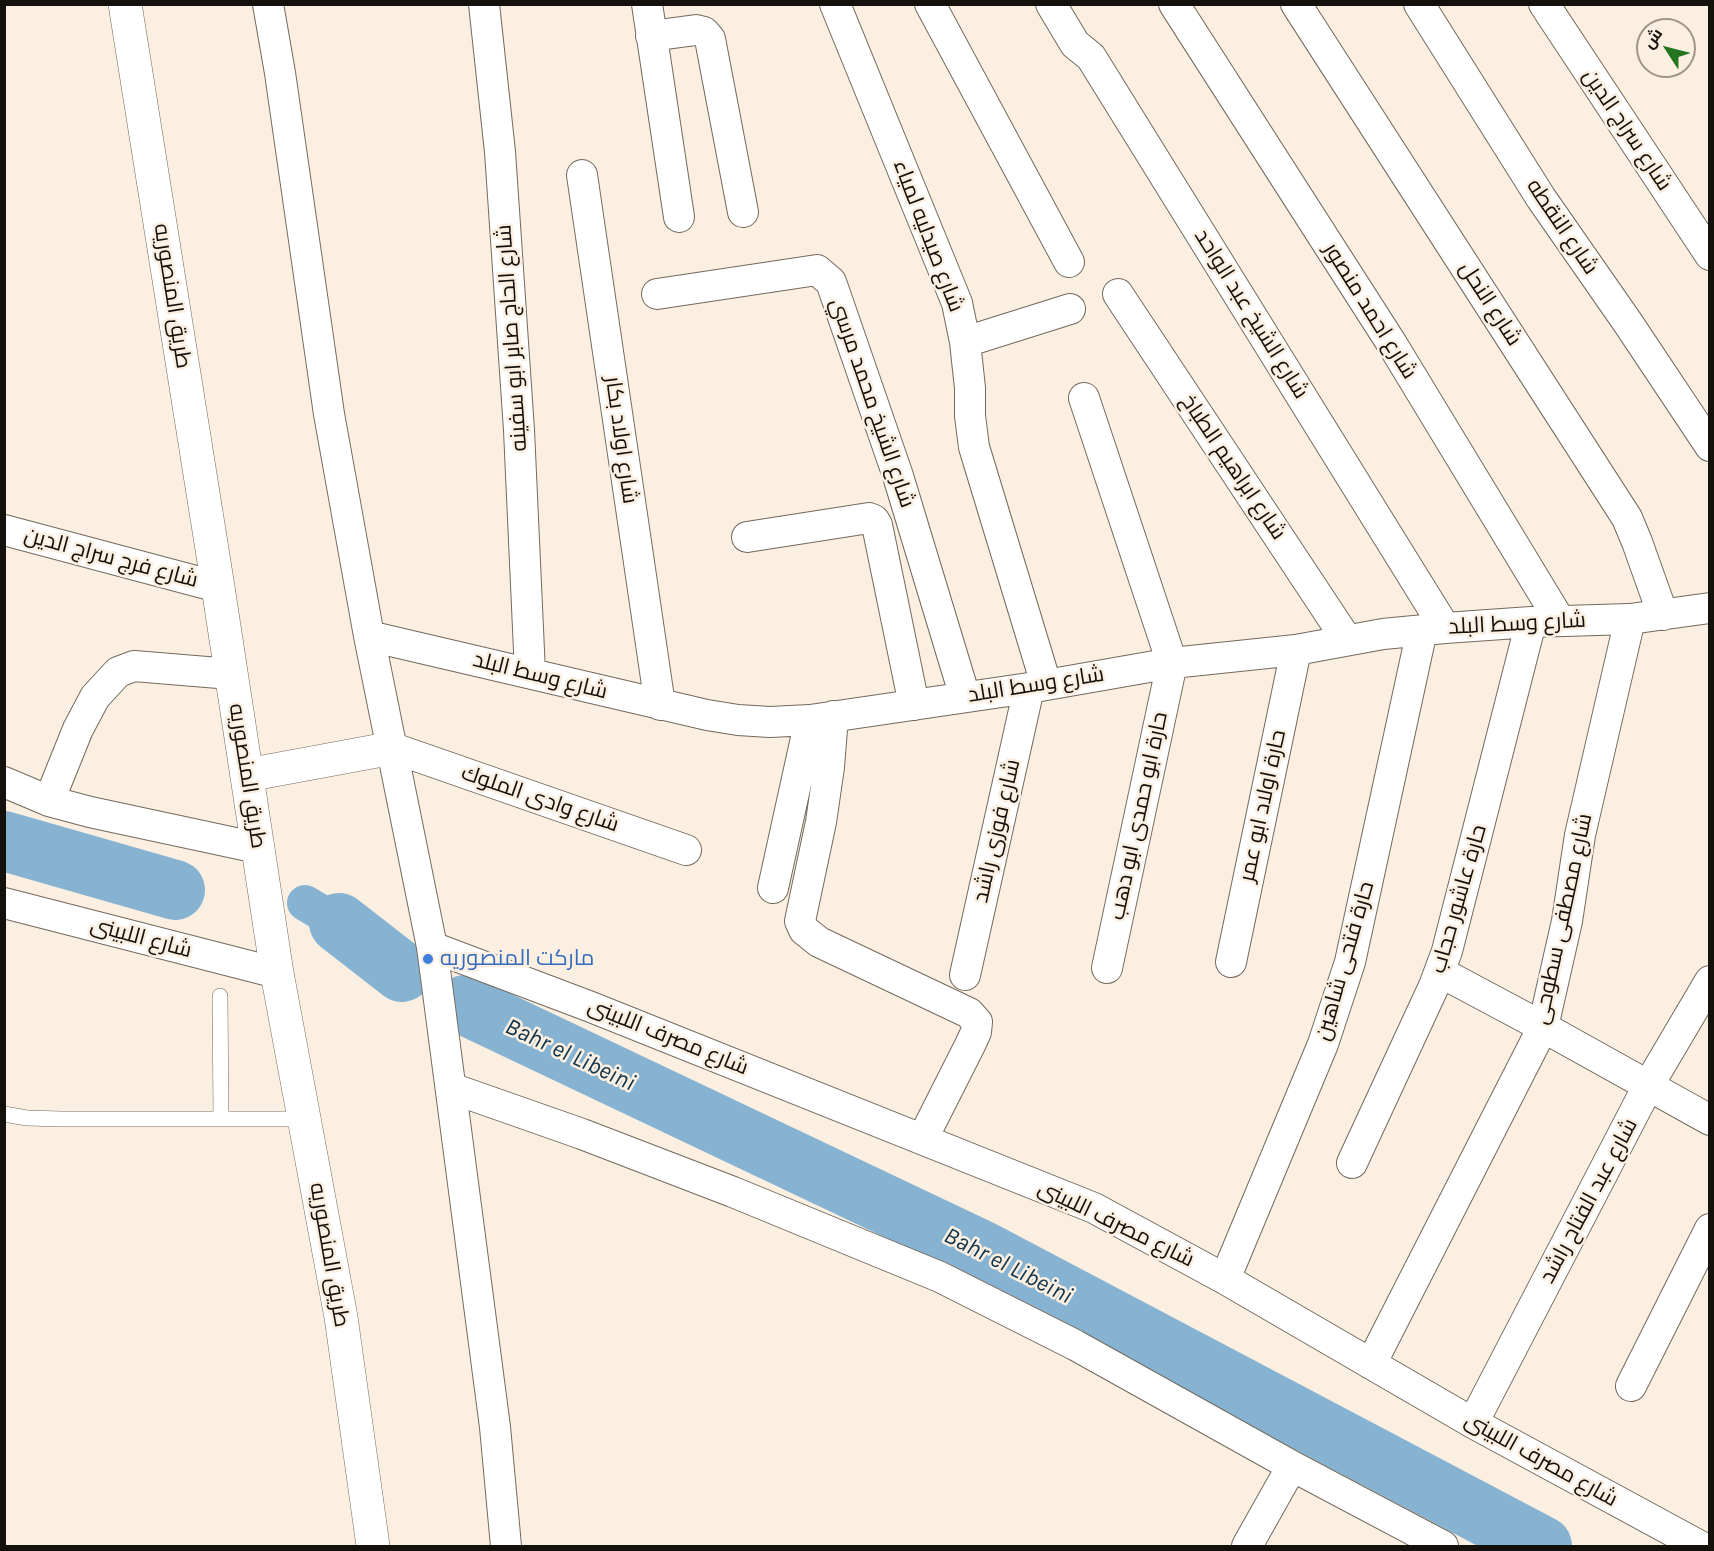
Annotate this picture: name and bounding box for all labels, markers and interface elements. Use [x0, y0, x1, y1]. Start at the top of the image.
north arrow [1636, 18, 1696, 78]
text: ش [1639, 24, 1666, 52]
street label: شارع سراج الدين [1577, 64, 1677, 196]
street label: شارع صيدليه لمياء [887, 156, 969, 316]
street label: شارع النقطه [1520, 174, 1604, 280]
street label: طريق المنصوريه [148, 222, 196, 370]
street label: شارع الحاج صابر ابو سفينه [491, 224, 533, 452]
street label: شارع الشيخ عبد الواحد [1188, 224, 1314, 404]
street label: شارع احمد منصور [1318, 238, 1422, 384]
street label: شارع النحل [1453, 257, 1527, 351]
street label: شارع الشيخ محمد مرسي [824, 295, 920, 511]
street label: شارع اولاد بكار [599, 375, 643, 505]
street label: شارع ابراهيم الطباخ [1175, 389, 1291, 545]
street label: شارع فرج سراج الدين [21, 522, 201, 594]
street label: شارع وسط البلد [1448, 607, 1586, 641]
street label: شارع وسط البلد [470, 647, 610, 705]
street label: شارع وسط البلد [966, 661, 1106, 709]
street label: طريق المنصوريه [223, 702, 271, 850]
street label: حارة ابو حمدى ابو دهب [1104, 710, 1174, 922]
street label: حارة اولاد ابو عمر [1234, 728, 1292, 884]
street label: شارع فوزى راشد [968, 757, 1026, 905]
street label: شارع وادى الملوك [458, 760, 622, 838]
street label: شارع مصطفى سطوحى [1528, 811, 1598, 1027]
street label: حارة عاشور حجاب [1425, 822, 1493, 976]
street label: حارة فتحى شاهين [1310, 878, 1380, 1044]
street label: شارع اللبينى [87, 912, 195, 964]
place label: ماركت المنصوريه [440, 946, 594, 972]
marker: ماركت المنصوريه [421, 952, 435, 966]
street label: شارع مصرف اللبينى [584, 993, 752, 1081]
water label: Bahr el Libeini [500, 1012, 640, 1098]
street label: شارع عبد الفتاح راشد [1534, 1114, 1644, 1288]
street label: شارع مصرف اللبينى [1034, 1175, 1198, 1273]
street label: طريق المنصوريه [303, 1181, 355, 1329]
water label: Bahr el Libeini [939, 1221, 1077, 1311]
street label: شارع مصرف اللبينى [1460, 1407, 1622, 1513]

